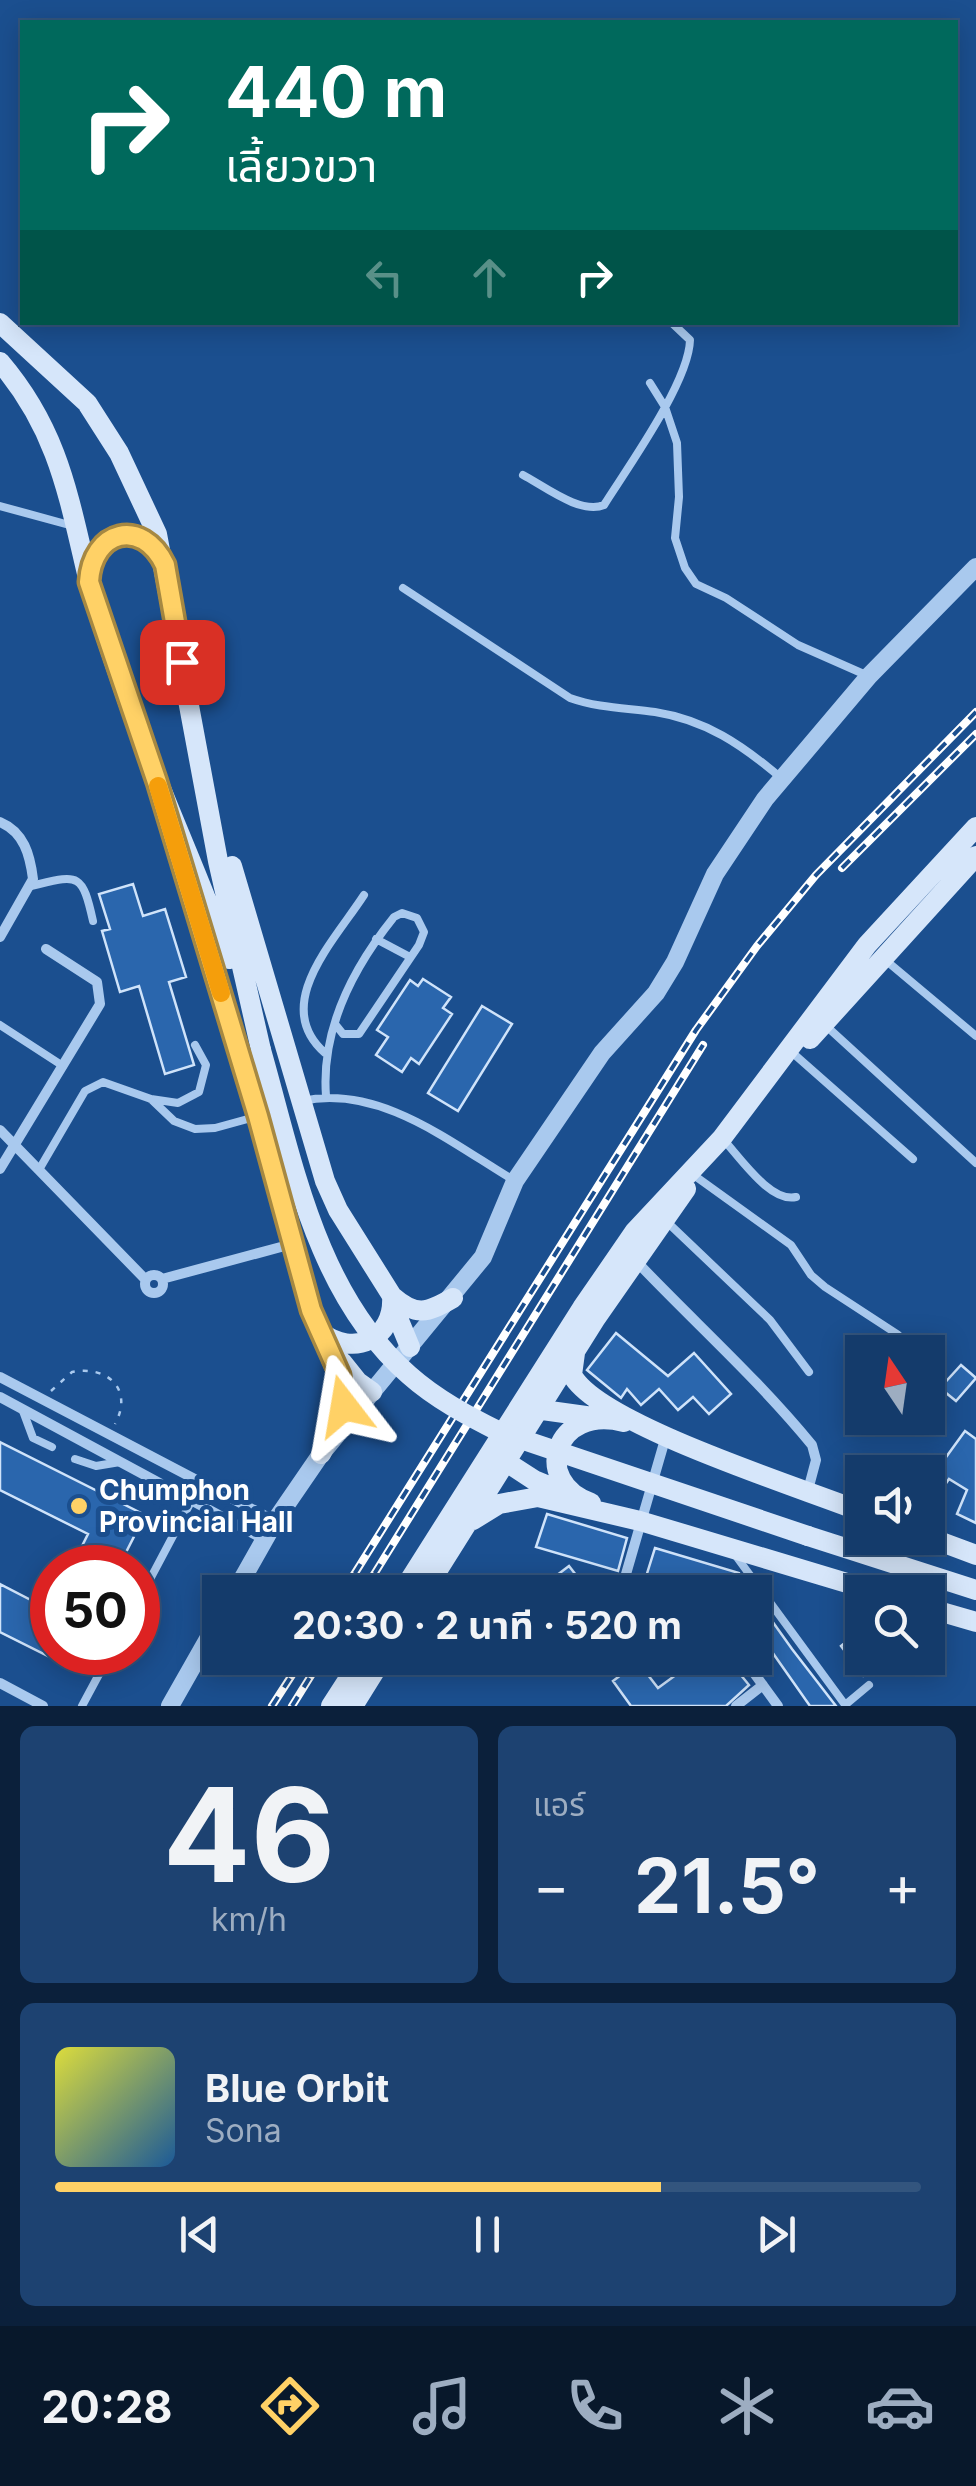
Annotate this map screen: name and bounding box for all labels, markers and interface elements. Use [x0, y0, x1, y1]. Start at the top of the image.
text: 440 m [225, 49, 447, 134]
icon: right [60, 60, 190, 190]
text: เลี้ยวขวา [225, 138, 377, 193]
icon: left [357, 250, 412, 305]
icon: ahead [462, 250, 517, 305]
icon: right [567, 250, 622, 305]
pin [140, 620, 225, 705]
icon: arrive [155, 635, 210, 690]
north arrow [845, 1335, 945, 1435]
map controls [845, 1335, 945, 1675]
position arrow [292, 1354, 396, 1458]
button: sound [845, 1455, 945, 1555]
place label: Chumphon Provincial Hall [99, 1473, 293, 1539]
marker: Chumphon Provincial Hall [68, 1495, 90, 1517]
speed limit sign: 50 [30, 1545, 160, 1675]
button: search [845, 1575, 945, 1675]
text: 20:30 · 2 นาที · 520 m [292, 1602, 682, 1648]
text: 46 [163, 1756, 335, 1913]
text: แอร์ [533, 1785, 585, 1824]
text: 21.5° [634, 1840, 820, 1931]
text: − [533, 1853, 569, 1919]
text: + [885, 1853, 921, 1919]
text: km/h [211, 1900, 287, 1939]
text: Blue Orbit [205, 2065, 389, 2111]
text: Sona [205, 2111, 282, 2150]
icon: previous [172, 2207, 227, 2262]
icon: pause [460, 2207, 515, 2262]
icon: next [749, 2207, 804, 2262]
icon: directions [255, 2371, 325, 2441]
icon: music [407, 2371, 477, 2441]
icon: phone [560, 2371, 630, 2441]
icon: climate [712, 2371, 782, 2441]
icon: car [865, 2371, 935, 2441]
text: 20:28 [41, 2379, 173, 2434]

